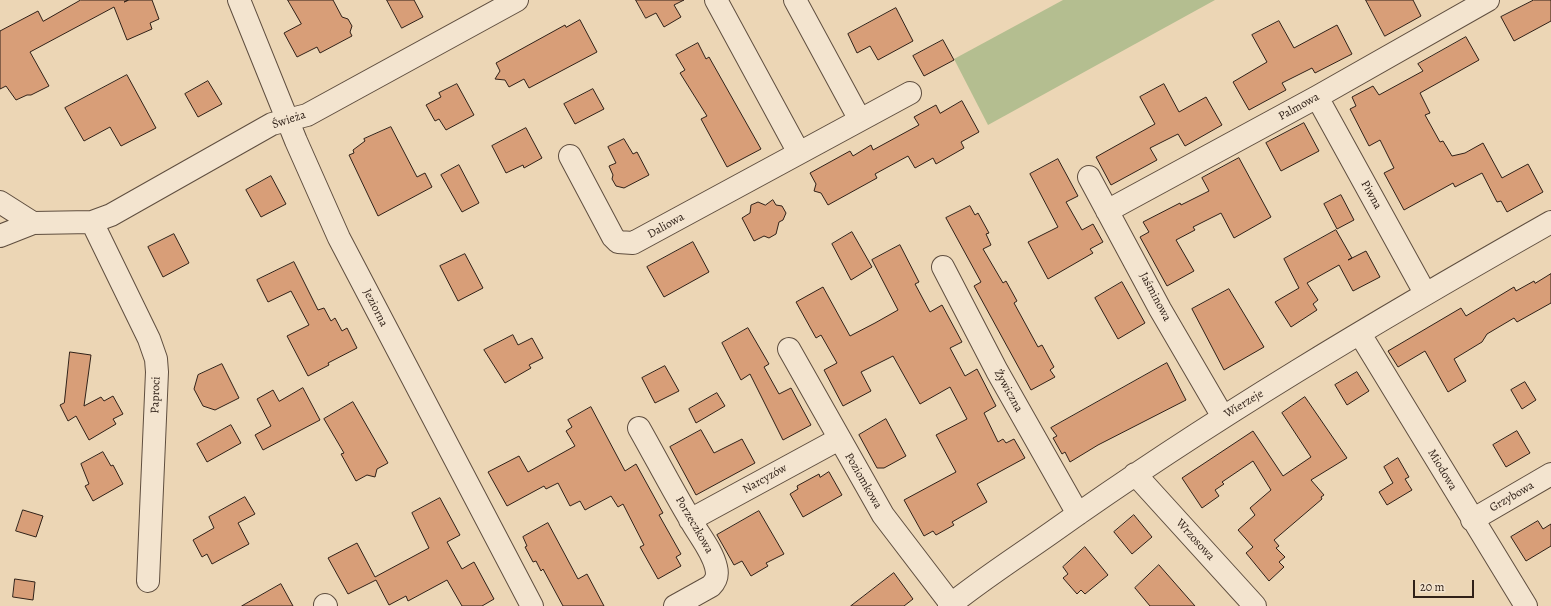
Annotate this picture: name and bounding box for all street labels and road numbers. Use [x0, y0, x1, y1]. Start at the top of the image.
street label: Palmowa [1276, 90, 1322, 124]
street label: Świeża [270, 108, 308, 132]
street label: Piwna [1357, 178, 1385, 212]
street label: Daliowa [645, 210, 687, 242]
street label: Jaśminowa [1136, 270, 1174, 324]
street label: Jeziorna [359, 287, 391, 329]
street label: Żywiczna [990, 367, 1026, 415]
street label: Paproci [148, 376, 164, 414]
street label: Wierzeje [1222, 387, 1266, 421]
street label: Miodowa [1424, 447, 1460, 493]
street label: Poziomkowa [841, 450, 885, 512]
street label: Narcyzów [740, 461, 790, 497]
street label: Grzybowa [1487, 479, 1537, 515]
street label: Porzeczkowa [672, 494, 716, 556]
street label: Wrzosowa [1172, 516, 1218, 564]

